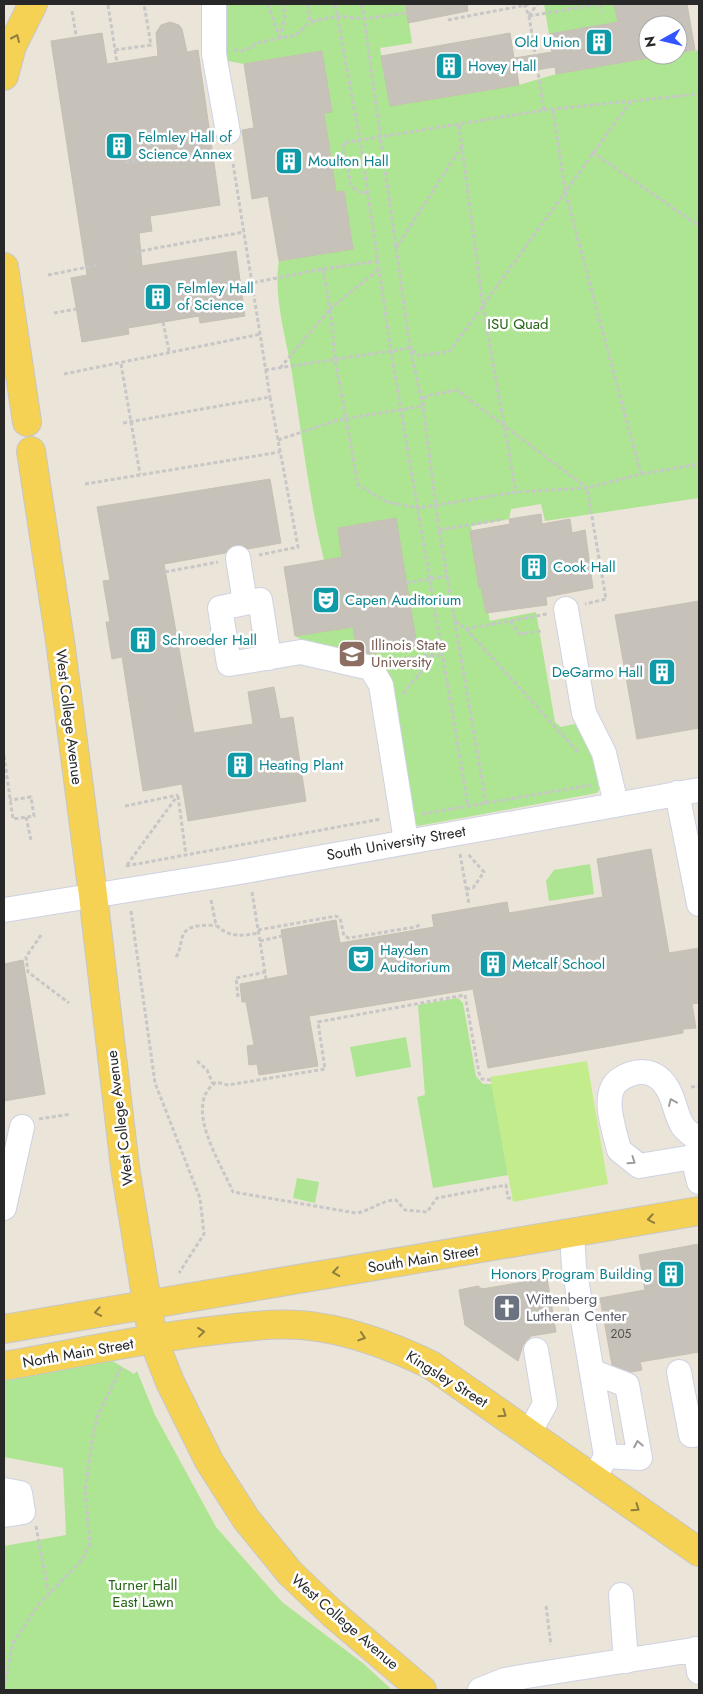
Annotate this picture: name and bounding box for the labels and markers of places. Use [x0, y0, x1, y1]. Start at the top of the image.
building icon: Old Union [584, 27, 614, 57]
place label: Old Union [514, 31, 580, 53]
building icon: Hovey Hall [434, 51, 464, 81]
place label: Hovey Hall [468, 55, 537, 77]
place label: Felmley Hall of Science Annex [138, 126, 233, 165]
building icon: Felmley Hall of Science Annex [104, 131, 134, 161]
building icon: Moulton Hall [274, 146, 304, 176]
place label: Moulton Hall [308, 150, 389, 172]
place label: Felmley Hall of Science [177, 277, 254, 316]
building icon: Felmley Hall of Science [143, 282, 173, 312]
building icon: Cook Hall [519, 552, 549, 582]
place label: Cook Hall [553, 556, 616, 578]
theatre icon: Capen Auditorium [311, 585, 341, 615]
place label: Capen Auditorium [345, 589, 461, 611]
building icon: Schroeder Hall [128, 625, 158, 655]
place label: Schroeder Hall [162, 629, 257, 651]
place label: Illinois State University [371, 634, 447, 673]
school or university icon: Illinois State University [337, 639, 367, 669]
building icon: DeGarmo Hall [647, 657, 677, 687]
place label: DeGarmo Hall [552, 661, 643, 683]
building icon: Heating Plant [225, 750, 255, 780]
place label: Heating Plant [259, 754, 344, 776]
place label: Hayden Auditorium [380, 939, 450, 978]
theatre icon: Hayden Auditorium [346, 944, 376, 974]
building icon: Metcalf School [478, 949, 508, 979]
place label: Metcalf School [512, 953, 605, 975]
building icon: Honors Program Building [656, 1259, 686, 1289]
place label: Honors Program Building [491, 1263, 652, 1285]
place label: Wittenberg Lutheran Center [526, 1288, 627, 1327]
church icon: Wittenberg Lutheran Center [492, 1293, 522, 1323]

